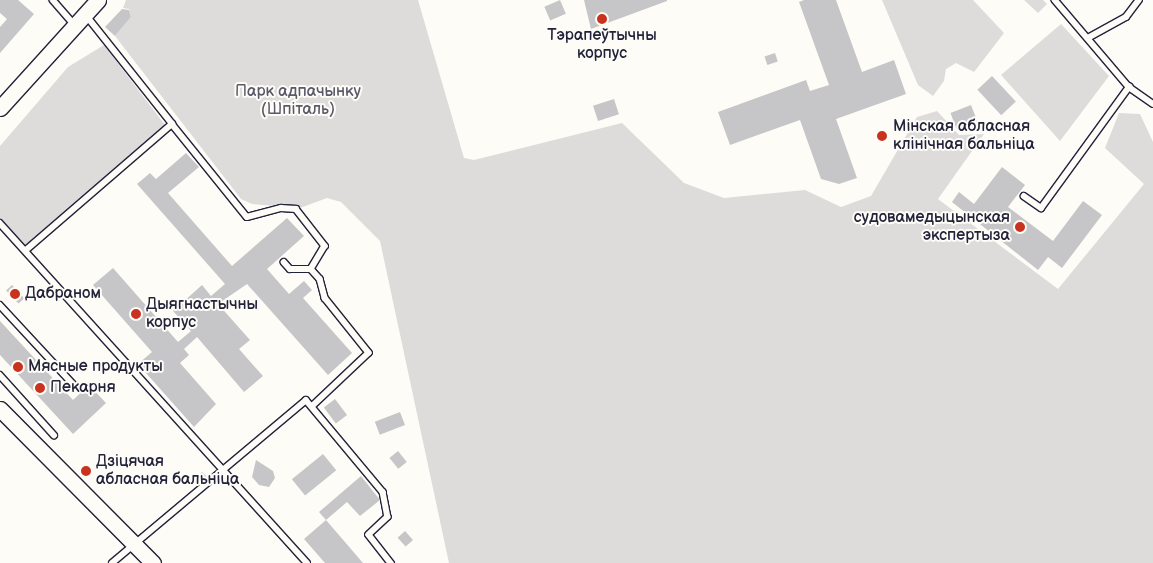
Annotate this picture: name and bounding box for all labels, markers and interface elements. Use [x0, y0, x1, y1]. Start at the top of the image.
marker: Тэрапеўтычны корпус [596, 13, 608, 25]
place label: Тэрапеўтычны корпус [547, 26, 657, 64]
park label: Парк адпачынку (Шпіталь) [235, 82, 361, 120]
place label: Мінская абласная клінічная бальніца [893, 117, 1035, 155]
marker: Мінская абласная клінічная бальніца [875, 129, 889, 143]
place label: судовамедыцынская экспертыза [854, 208, 1010, 246]
marker: судовамедыцынская экспертыза [1014, 221, 1026, 233]
place label: Дабраном [25, 284, 101, 304]
marker: Дабраном [9, 288, 21, 300]
place label: Дыягнастычны корпус [146, 295, 258, 333]
marker: Дыягнастычны корпус [130, 308, 142, 320]
place label: Мясные продукты [28, 357, 163, 377]
marker: Мясные продукты [12, 361, 24, 373]
place label: Пекарня [50, 378, 116, 398]
marker: Пекарня [34, 382, 46, 394]
place label: Дзіцячая абласная бальніца [96, 452, 239, 490]
marker: Дзіцячая абласная бальніца [80, 465, 92, 477]

